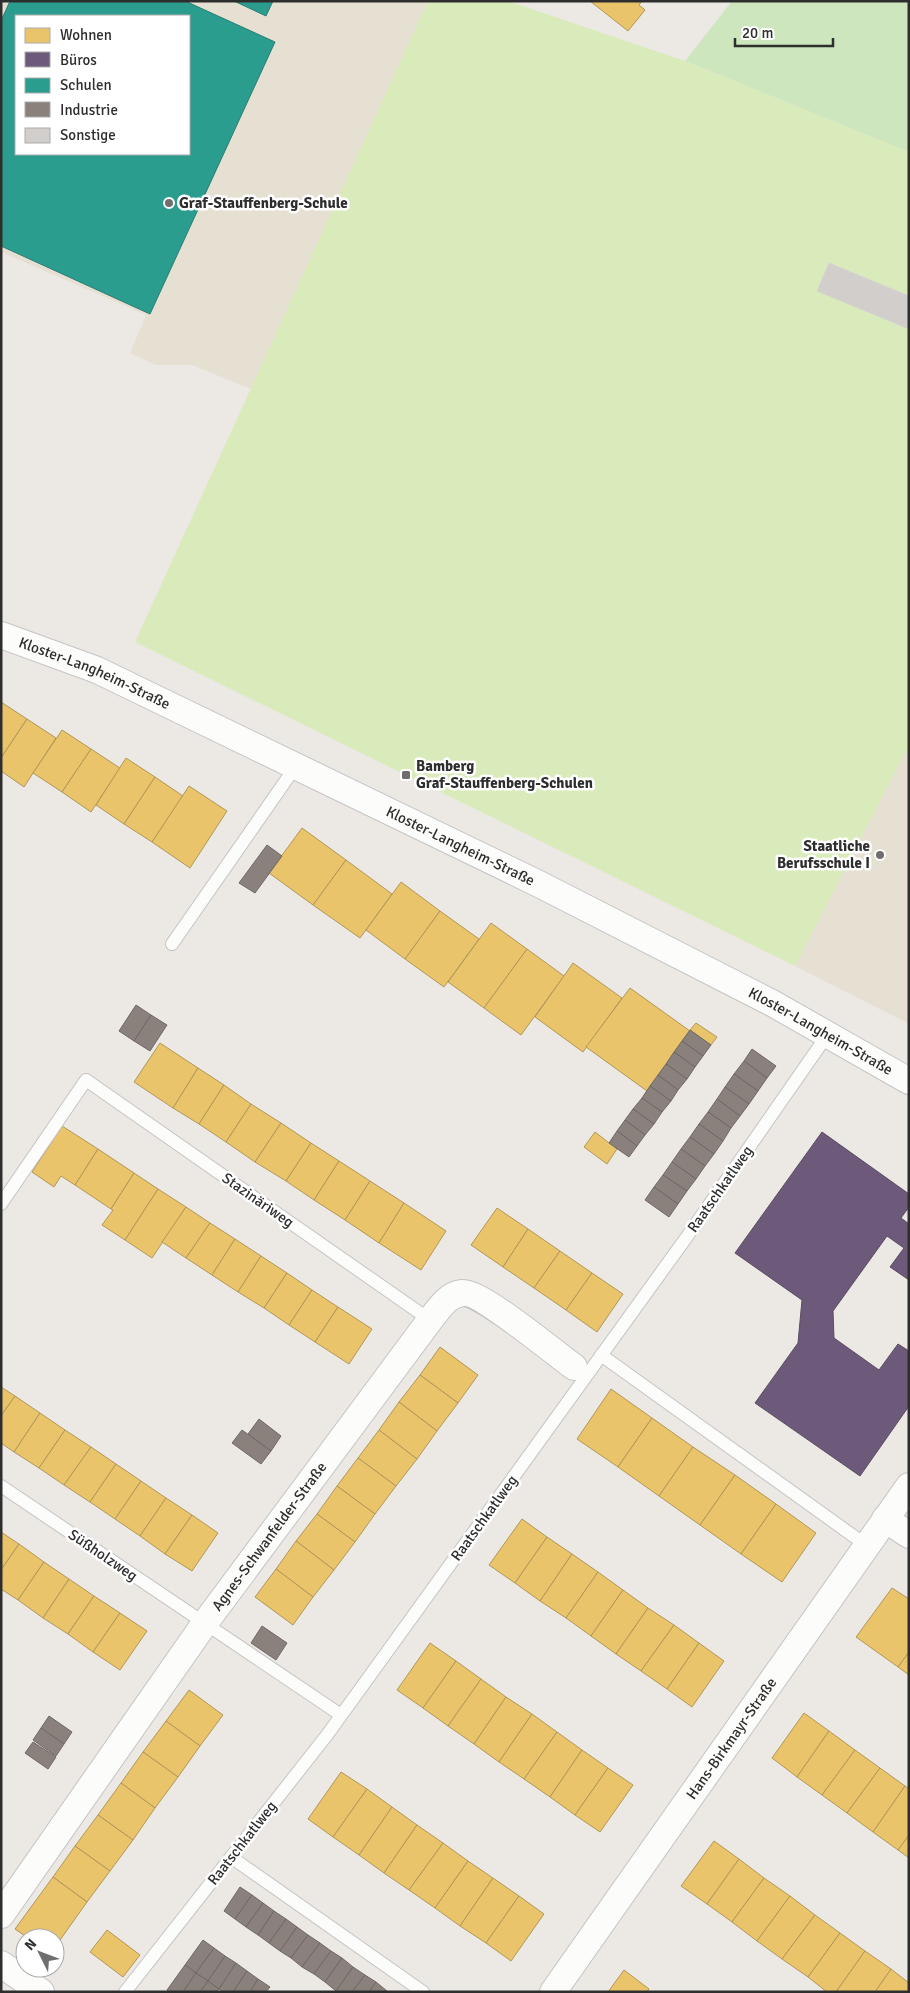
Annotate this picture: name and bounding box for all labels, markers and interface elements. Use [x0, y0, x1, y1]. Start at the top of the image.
legend [15, 15, 190, 155]
scale bar [735, 15, 832, 47]
text: 20 m [742, 24, 773, 42]
text: Wohnen [60, 26, 112, 44]
text: Büros [60, 51, 97, 69]
text: Schulen [60, 76, 112, 94]
text: Industrie [60, 101, 118, 119]
text: Sonstige [60, 126, 116, 144]
place label: Graf-Stauffenberg-Schule [179, 194, 348, 212]
marker: Graf-Stauffenberg-Schule [163, 197, 175, 209]
street label: Kloster-Langheim-Straße [16, 633, 173, 713]
place label: Bamberg Graf-Stauffenberg-Schulen [416, 757, 593, 792]
marker: Bamberg Graf-Stauffenberg-Schulen [400, 769, 412, 781]
street label: Kloster-Langheim-Straße [383, 802, 538, 890]
place label: Staatliche Berufsschule I [777, 837, 870, 872]
marker: Staatliche Berufsschule I [874, 849, 886, 861]
street label: Kloster-Langheim-Straße [745, 983, 896, 1079]
street label: Raatschkatlweg [683, 1142, 757, 1236]
street label: Stazinäriweg [219, 1169, 297, 1231]
street label: Agnes-Schwanfelder-Straße [208, 1458, 330, 1614]
street label: Raatschkatlweg [447, 1472, 521, 1564]
street label: Süßholzweg [65, 1525, 141, 1585]
street label: Hans-Birkmayr-Straße [682, 1674, 780, 1803]
street label: Raatschkatlweg [204, 1797, 280, 1889]
north arrow [15, 1928, 65, 1978]
text: N [21, 1935, 40, 1954]

